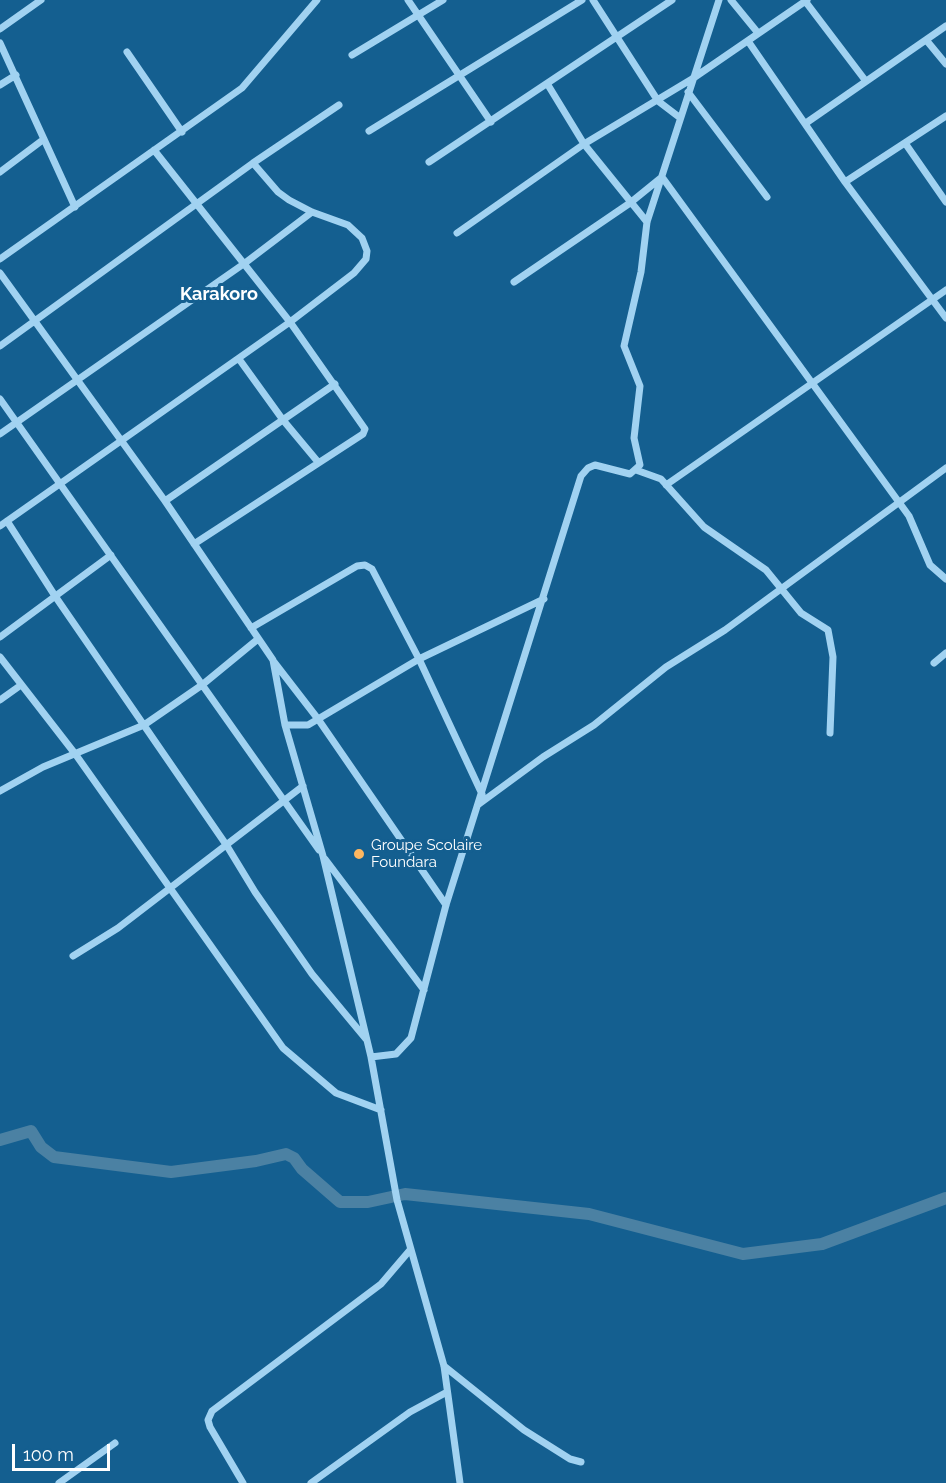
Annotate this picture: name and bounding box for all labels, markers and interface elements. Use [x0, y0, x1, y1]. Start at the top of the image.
district label: Karakoro [180, 284, 258, 306]
place label: Groupe Scolaire Foundara [371, 836, 482, 871]
marker: Groupe Scolaire Foundara [352, 847, 366, 861]
scale bar [15, 1432, 112, 1470]
text: 100 m [23, 1444, 74, 1465]

